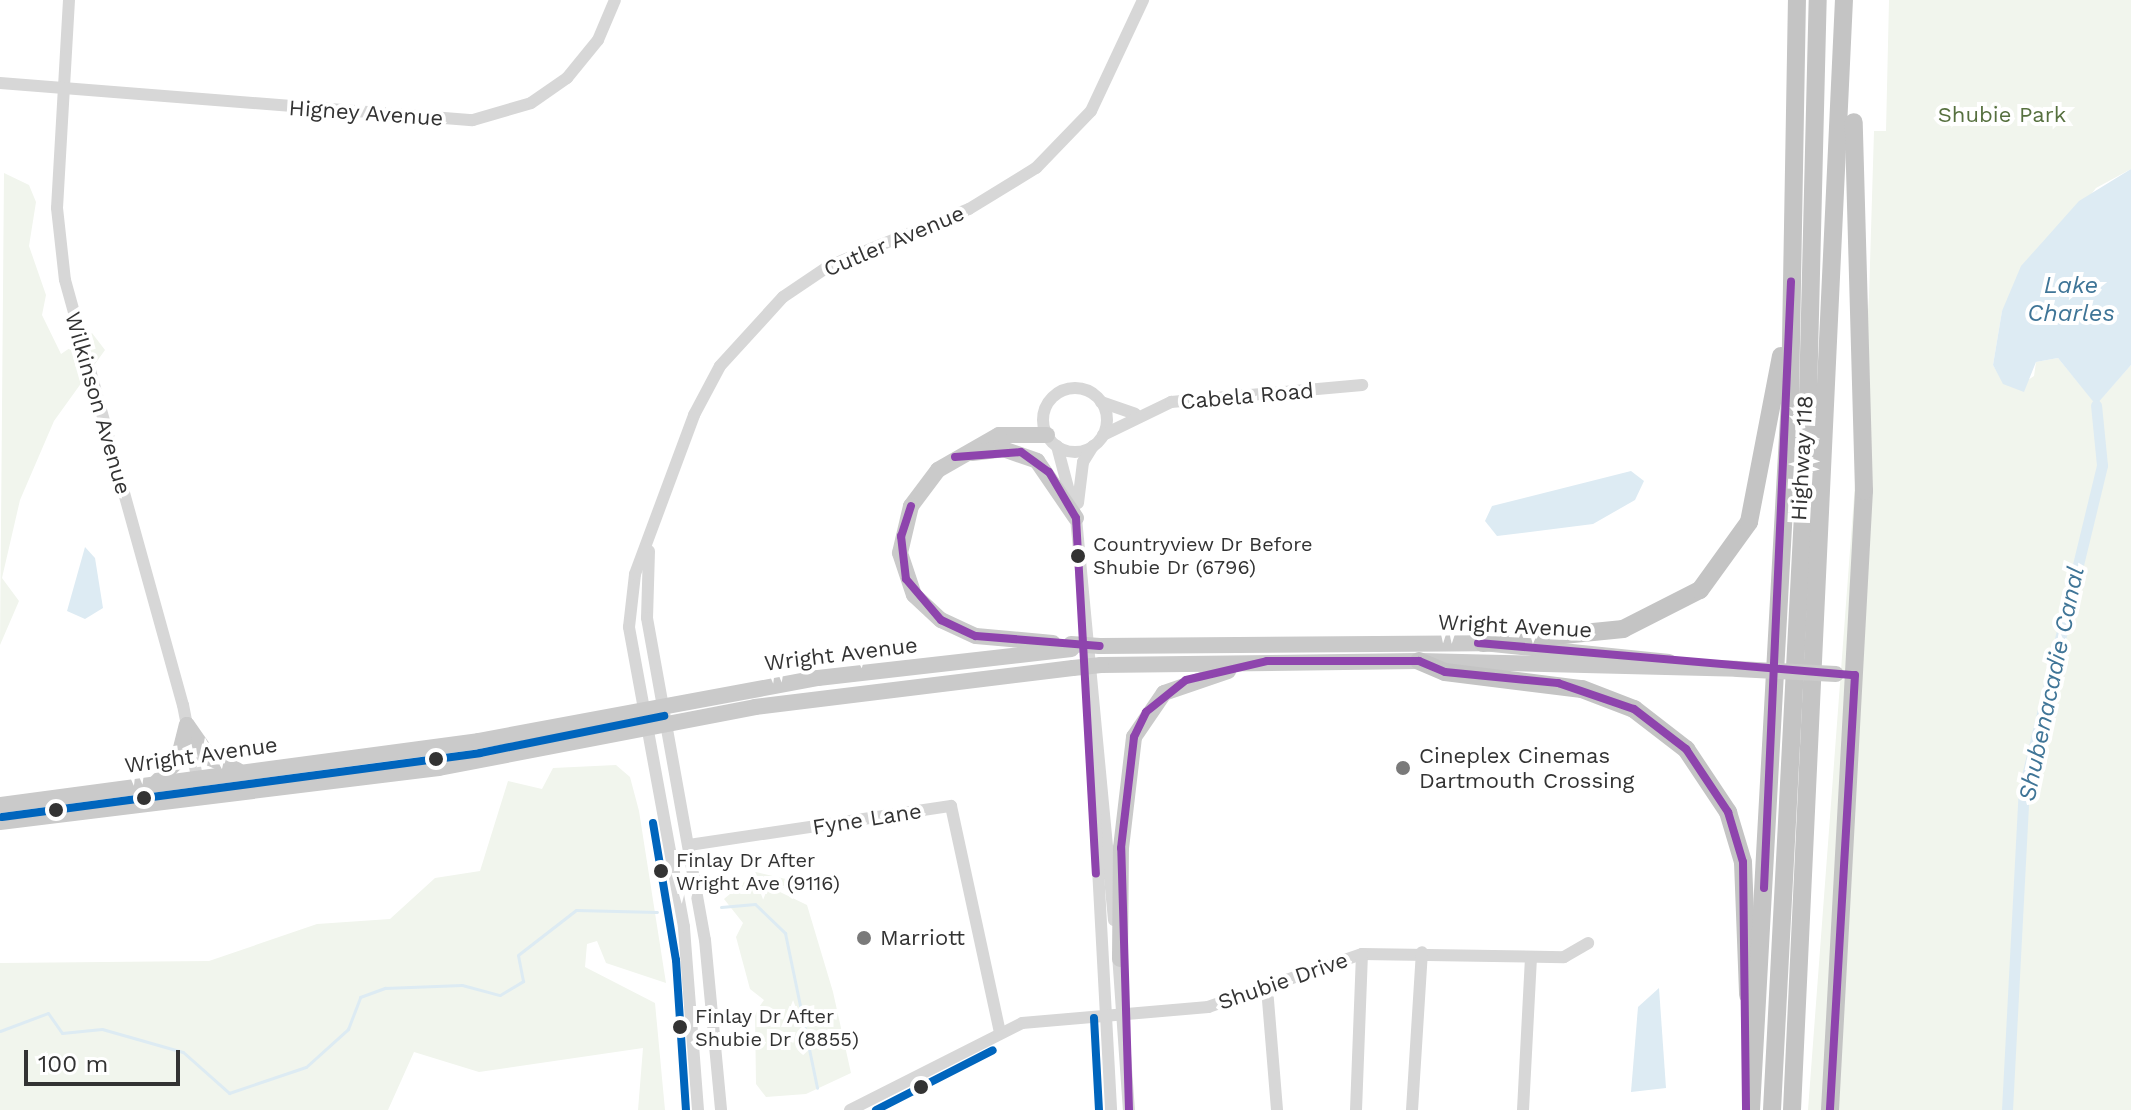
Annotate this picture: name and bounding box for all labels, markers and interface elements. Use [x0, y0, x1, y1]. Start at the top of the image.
street label: Higney Avenue [287, 94, 445, 132]
park label: Shubie Park [1938, 102, 2066, 128]
street label: Cutler Avenue [819, 199, 969, 283]
water label: Lake Charles [2027, 272, 2115, 328]
street label: Wilkinson Avenue [59, 308, 137, 498]
street label: Cabela Road [1179, 377, 1315, 415]
street label: Highway 118 [1786, 394, 1818, 522]
place label: Countryview Dr Before Shubie Dr (6796) [1093, 532, 1313, 579]
marker: Countryview Dr Before Shubie Dr (6796) [1070, 548, 1086, 564]
water label: Shubenacadie Canal [2013, 564, 2091, 804]
street label: Wright Avenue [1437, 609, 1593, 643]
street label: Wright Avenue [762, 631, 920, 677]
street label: Wright Avenue [122, 731, 280, 779]
place label: Cineplex Cinemas Dartmouth Crossing [1419, 742, 1634, 794]
unlabelled marker [428, 751, 444, 767]
marker: Cineplex Cinemas Dartmouth Crossing [1394, 759, 1412, 777]
unlabelled marker [136, 790, 152, 806]
street label: Fyne Lane [811, 797, 923, 841]
unlabelled marker [48, 802, 64, 818]
place label: Finlay Dr After Wright Ave (9116) [676, 848, 841, 895]
marker: Finlay Dr After Wright Ave (9116) [653, 863, 669, 879]
place label: Marriott [880, 925, 965, 951]
marker: Marriott [855, 929, 873, 947]
street label: Shubie Drive [1214, 946, 1352, 1016]
place label: Finlay Dr After Shubie Dr (8855) [695, 1004, 859, 1051]
marker: Finlay Dr After Shubie Dr (8855) [672, 1019, 688, 1035]
scale bar [28, 1034, 184, 1084]
text: 100 m [38, 1050, 108, 1078]
unlabelled marker [913, 1079, 929, 1095]

